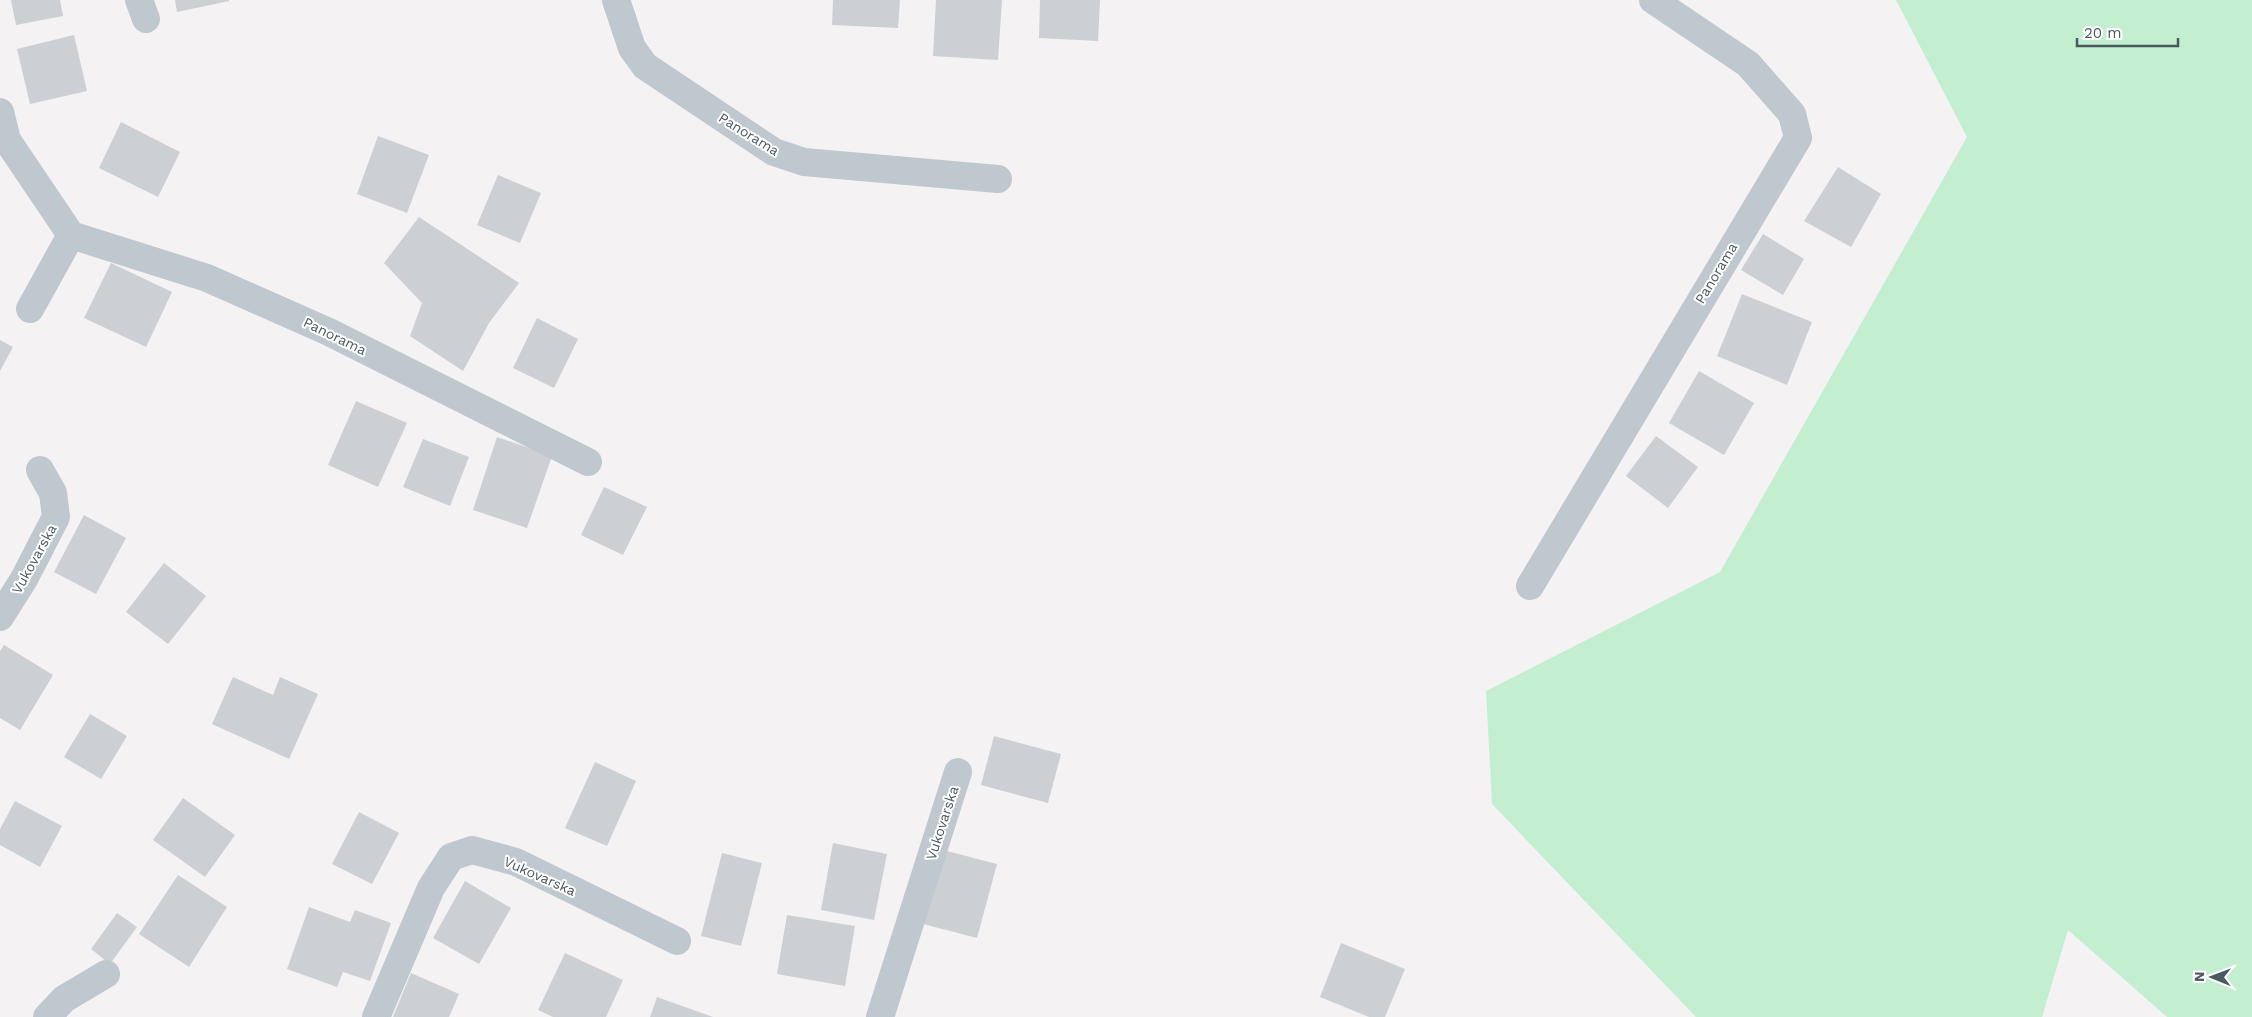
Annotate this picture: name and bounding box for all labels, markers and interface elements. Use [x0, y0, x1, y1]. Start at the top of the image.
scale bar [2077, 15, 2178, 47]
text: 20 m [2084, 24, 2122, 42]
street label: Panorama [716, 109, 782, 159]
street label: Panorama [1692, 240, 1740, 306]
street label: Panorama [301, 314, 369, 358]
street label: Vukovarska [8, 521, 60, 596]
street label: Vukovarska [923, 784, 962, 862]
street label: Vukovarska [502, 853, 578, 899]
north arrow [2187, 952, 2237, 1002]
text: N [2191, 971, 2207, 982]

